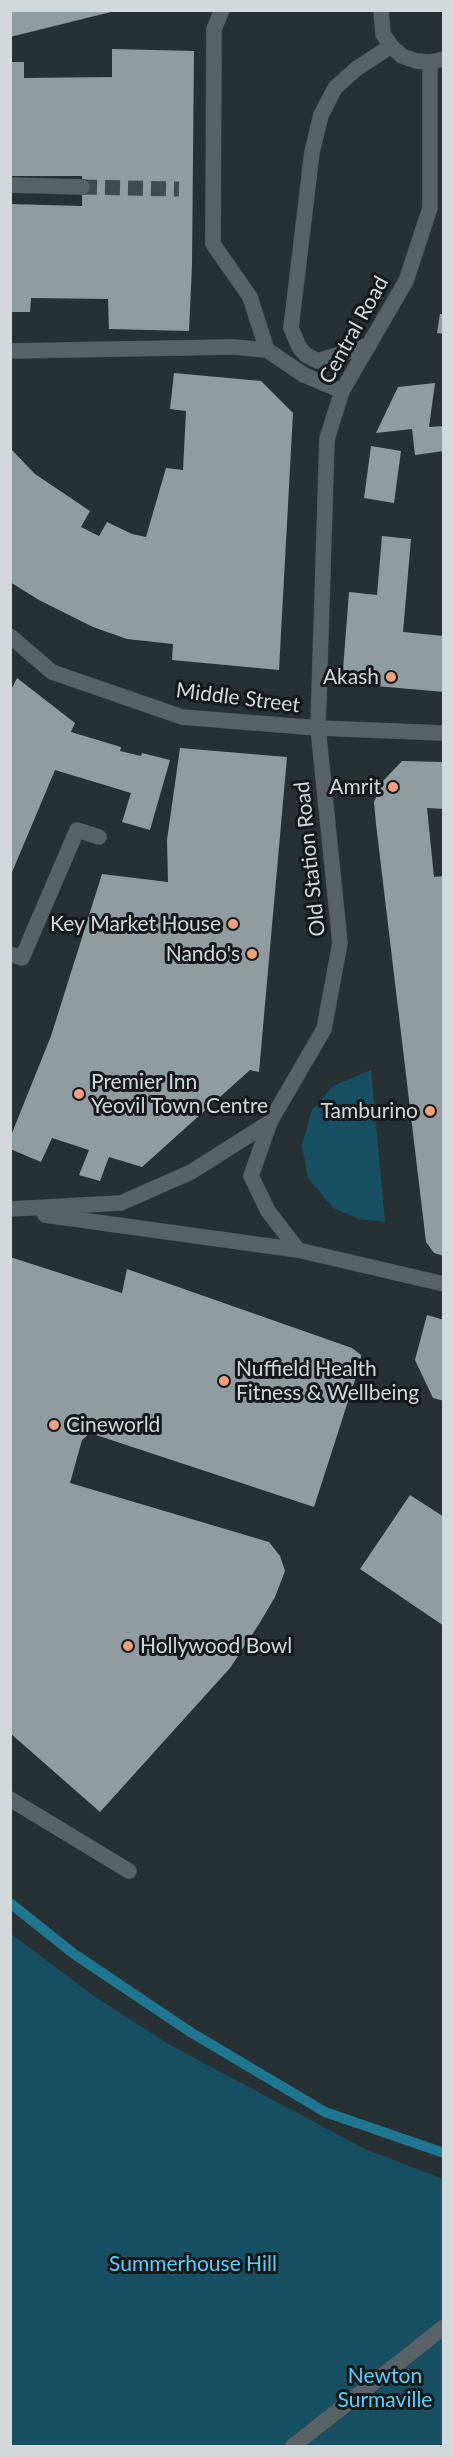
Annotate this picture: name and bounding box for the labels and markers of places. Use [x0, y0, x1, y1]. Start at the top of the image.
place label: Akash [323, 664, 379, 690]
marker: Akash [384, 670, 398, 684]
place label: Amrit [329, 774, 381, 800]
marker: Amrit [386, 780, 400, 794]
place label: Key Market House [50, 911, 221, 937]
marker: Key Market House [226, 917, 240, 931]
place label: Nando's [166, 941, 240, 967]
marker: Nando's [245, 947, 259, 961]
place label: Premier Inn Yeovil Town Centre [91, 1069, 268, 1119]
marker: Premier Inn Yeovil Town Centre [72, 1087, 86, 1101]
place label: Tamburino [321, 1098, 418, 1124]
marker: Tamburino [423, 1104, 437, 1118]
place label: Nuffield Health Fitness & Wellbeing [236, 1356, 419, 1406]
marker: Nuffield Health Fitness & Wellbeing [217, 1374, 231, 1388]
place label: Cineworld [66, 1412, 160, 1438]
marker: Cineworld [47, 1418, 61, 1432]
place label: Hollywood Bowl [140, 1633, 292, 1659]
marker: Hollywood Bowl [121, 1639, 135, 1653]

